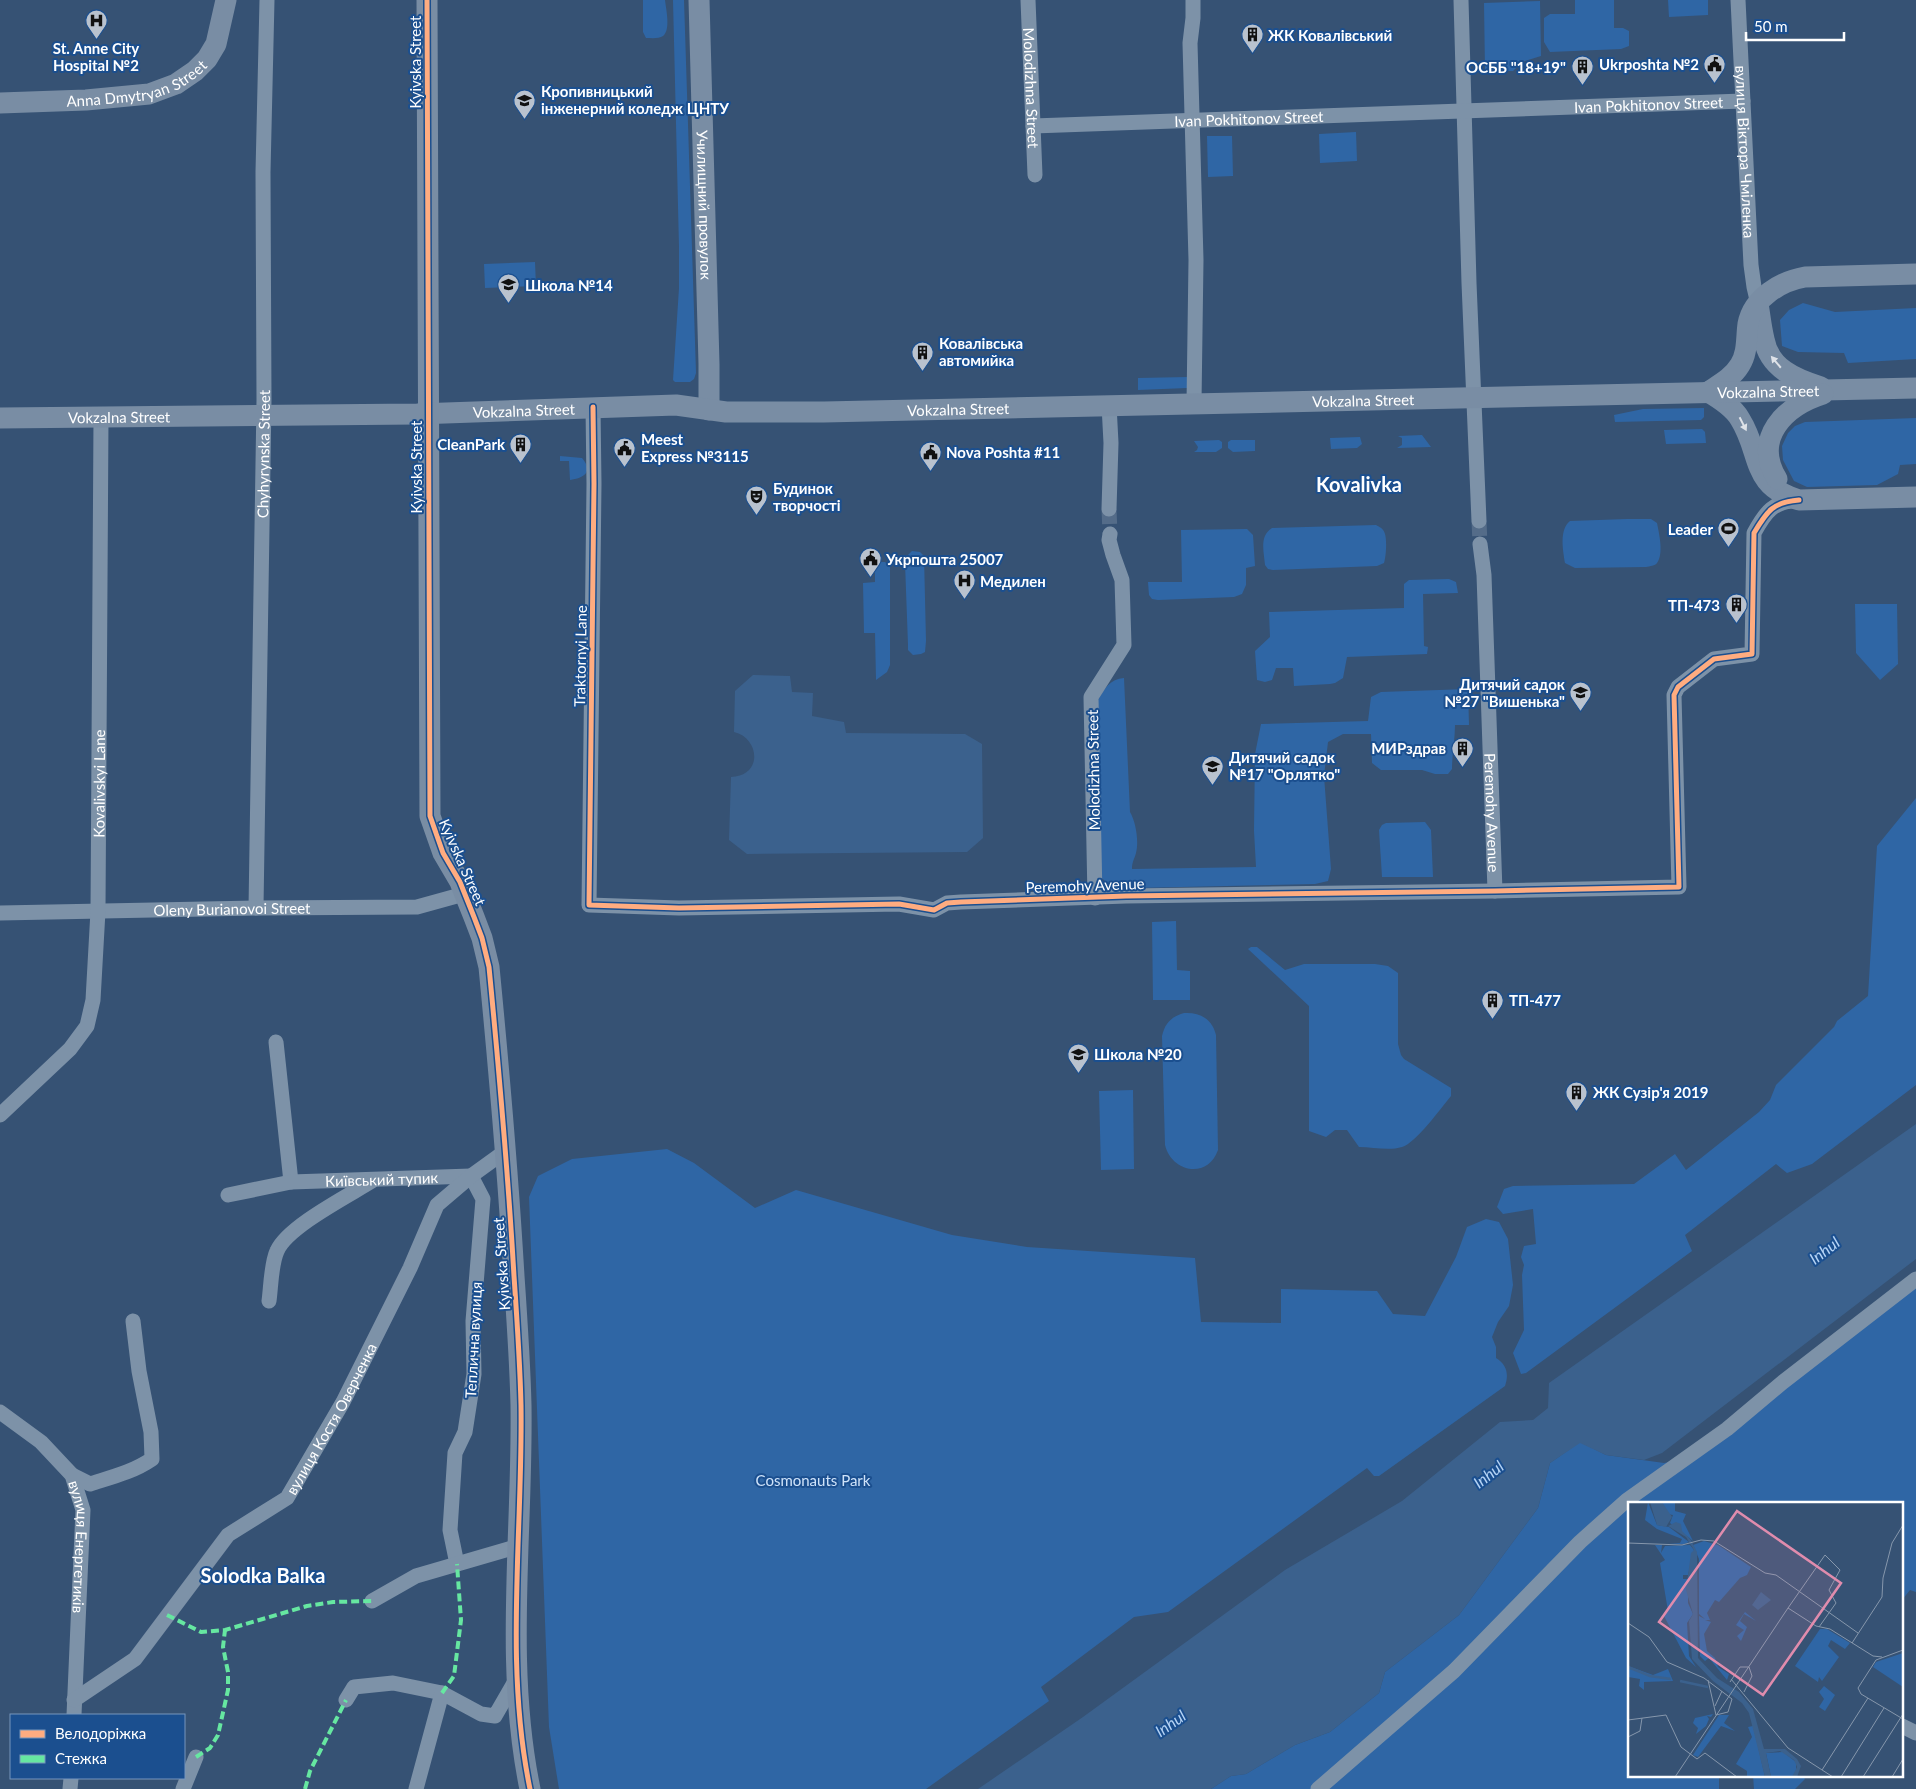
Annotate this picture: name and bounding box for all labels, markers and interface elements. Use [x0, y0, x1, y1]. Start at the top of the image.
hospital icon: St. Anne City Hospital №2 [84, 8, 108, 39]
scale bar [1746, 10, 1844, 42]
street label: Kyivska Street [406, 15, 424, 108]
text: 50 m [1754, 17, 1788, 35]
building icon: ЖК Ковалівський [1240, 23, 1264, 54]
place label: ЖК Ковалівський [1268, 26, 1392, 44]
street label: Molodizhna Street [1020, 27, 1043, 149]
place label: St. Anne City Hospital №2 [53, 39, 139, 74]
public building icon: Ukrposhta №2 [1703, 52, 1727, 83]
street label: Anna Dmytryan Street [66, 55, 211, 110]
building icon: ОСББ "18+19" [1570, 55, 1594, 86]
place label: Ukrposhta №2 [1599, 55, 1699, 73]
place label: ОСББ "18+19" [1466, 58, 1566, 76]
street label: вулиця Віктора Чміленка [1732, 65, 1759, 239]
place label: Кропивницький інженерний коледж ЦНТУ [541, 82, 729, 117]
school or university icon: Кропивницький інженерний коледж ЦНТУ [513, 88, 537, 119]
street label: Ivan Pokhitonov Street [1574, 93, 1724, 116]
street label: Ivan Pokhitonov Street [1174, 107, 1324, 130]
street label: Училищний провулок [694, 130, 716, 280]
school or university icon: Школа №14 [497, 273, 521, 304]
place label: Школа №14 [525, 276, 613, 294]
place label: Ковалівська автомийка [939, 334, 1023, 369]
building icon: Ковалівська автомийка [911, 340, 935, 371]
one-way arrow [1770, 356, 1781, 369]
street label: Vokzalna Street [1717, 381, 1820, 401]
street label: Chyhyrynska Street [253, 389, 273, 518]
street label: Vokzalna Street [1312, 390, 1415, 410]
street label: Vokzalna Street [473, 399, 576, 421]
street label: Vokzalna Street [907, 399, 1010, 419]
street label: Vokzalna Street [68, 407, 171, 426]
one-way arrow [1739, 417, 1747, 432]
street label: Kyivska Street [407, 420, 425, 513]
place label: Meest Express №3115 [641, 430, 749, 465]
building icon: CleanPark [509, 432, 533, 463]
place label: CleanPark [437, 435, 506, 453]
public building icon: Meest Express №3115 [613, 436, 637, 467]
public building icon: Nova Poshta #11 [918, 440, 942, 471]
place label: Nova Poshta #11 [946, 443, 1060, 461]
district label: Kovalivka [1316, 472, 1402, 496]
place label: Будинок творчості [773, 479, 841, 514]
theatre icon: Будинок творчості [745, 485, 769, 516]
sports icon: Leader [1717, 517, 1741, 548]
place label: Leader [1668, 520, 1713, 538]
public building icon: Укрпошта 25007 [858, 547, 882, 578]
place label: Укрпошта 25007 [885, 550, 1004, 568]
hospital icon: Медилен [952, 569, 976, 600]
place label: Медилен [980, 572, 1046, 590]
building icon: ТП-473 [1724, 593, 1748, 624]
place label: ТП-473 [1668, 596, 1720, 614]
street label: Traktornyi Lane [570, 605, 590, 707]
place label: Дитячий садок №27 "Вишенька" [1444, 675, 1566, 710]
school or university icon: Дитячий садок №27 "Вишенька" [1569, 681, 1593, 712]
street label: Molodizhna Street [1083, 709, 1103, 830]
street label: Kovalivskyi Lane [89, 729, 108, 838]
building icon: МИРздрав [1450, 736, 1474, 767]
place label: МИРздрав [1371, 739, 1446, 757]
place label: Дитячий садок №17 "Орлятко" [1229, 748, 1340, 783]
street label: Peremohy Avenue [1481, 753, 1503, 872]
school or university icon: Дитячий садок №17 "Орлятко" [1201, 754, 1225, 785]
street label: Kyivska Street [436, 816, 490, 909]
street label: Peremohy Avenue [1025, 874, 1145, 896]
street label: Oleny Burianovoi Street [153, 899, 311, 919]
building icon: ТП-477 [1481, 988, 1505, 1019]
place label: ТП-477 [1509, 991, 1561, 1009]
school or university icon: Школа №20 [1066, 1042, 1090, 1073]
place label: Школа №20 [1094, 1045, 1182, 1063]
building icon: ЖК Сузір'я 2019 [1565, 1080, 1589, 1111]
place label: ЖК Сузір'я 2019 [1593, 1083, 1708, 1101]
street label: Київський тупик [325, 1168, 439, 1190]
street label: Kyivska Street [489, 1216, 513, 1311]
water label: Inhul [1805, 1232, 1843, 1268]
street label: Теплична вулиця [461, 1281, 485, 1399]
street label: вулиця Костя Оверченка [282, 1340, 380, 1498]
water label: Inhul [1469, 1456, 1507, 1492]
park label: Cosmonauts Park [756, 1471, 871, 1489]
street label: вулиця Енергетиків [65, 1478, 92, 1614]
inset map [1628, 1502, 1904, 1776]
district label: Solodka Balka [201, 1563, 325, 1587]
water label: Inhul [1151, 1705, 1189, 1740]
legend [10, 1714, 185, 1779]
text: Велодоріжка [55, 1724, 146, 1742]
text: Стежка [55, 1749, 107, 1767]

